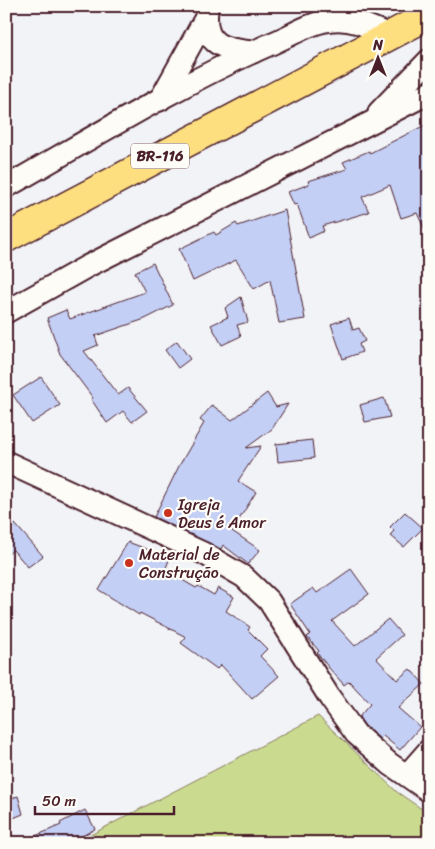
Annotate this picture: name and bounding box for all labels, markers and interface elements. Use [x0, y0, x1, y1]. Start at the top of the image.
north arrow [352, 32, 402, 82]
text: N [372, 33, 383, 58]
road number: BR-116 [131, 144, 189, 168]
place label: Igreja Deus é Amor [177, 490, 267, 537]
marker: Igreja Deus é Amor [162, 507, 174, 519]
place label: Material de Construção [139, 540, 220, 587]
marker: Material de Construção [123, 557, 135, 569]
scale bar [35, 784, 174, 816]
text: 50 m [42, 788, 77, 814]

